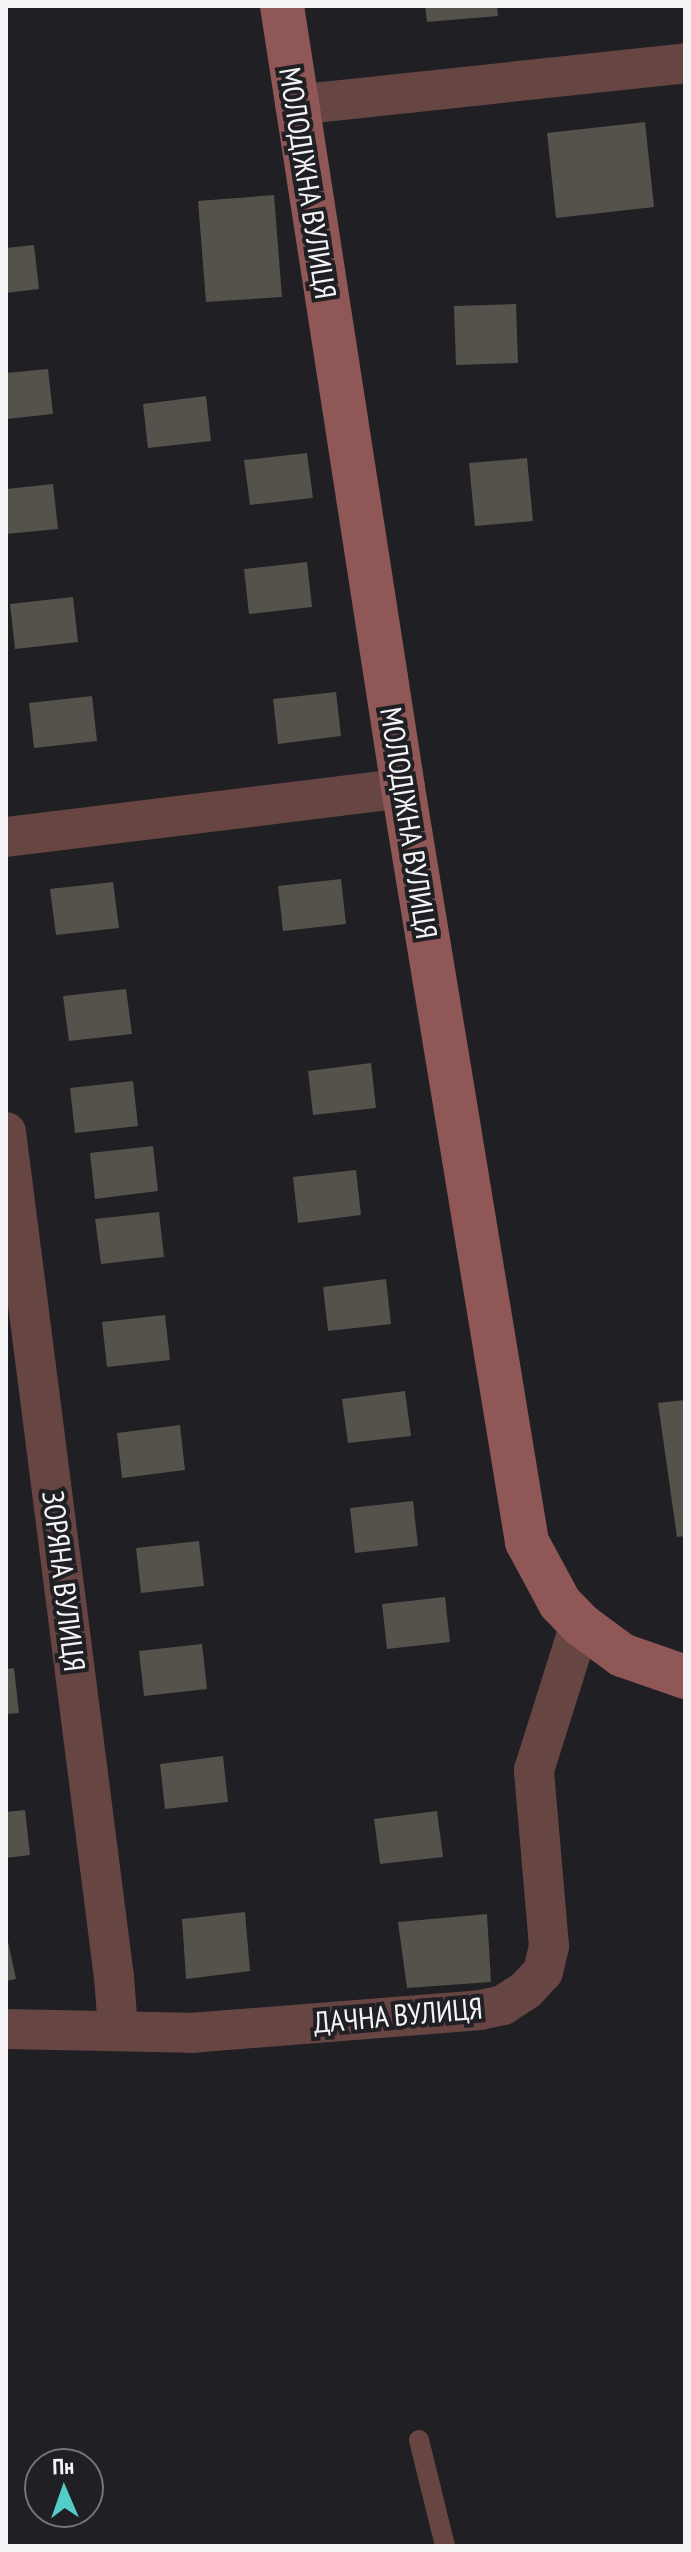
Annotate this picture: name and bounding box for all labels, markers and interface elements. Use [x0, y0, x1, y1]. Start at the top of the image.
street label: МОЛОДІЖНА ВУЛИЦЯ [272, 64, 344, 302]
street label: МОЛОДІЖНА ВУЛИЦЯ [373, 704, 445, 942]
street label: ЗОРЯНА ВУЛИЦЯ [35, 1488, 93, 1674]
street label: ДАЧНА ВУЛИЦЯ [311, 1990, 485, 2040]
north arrow [24, 2448, 104, 2528]
text: Пн [52, 2452, 74, 2480]

